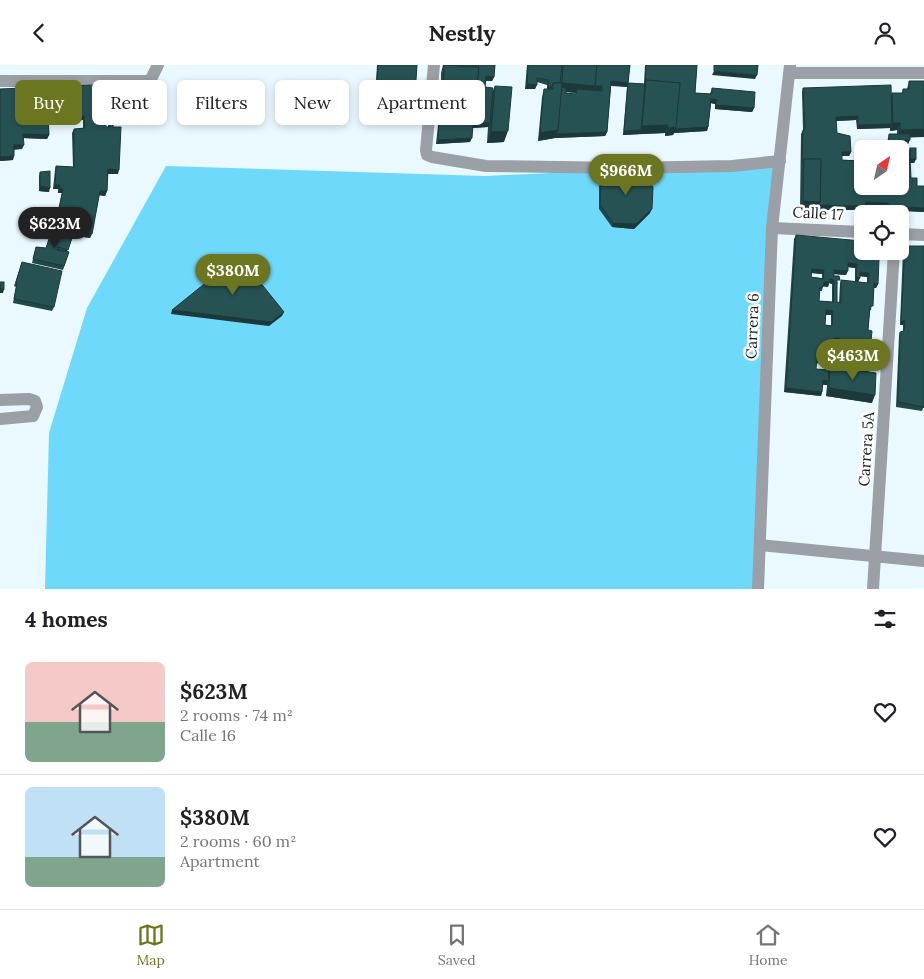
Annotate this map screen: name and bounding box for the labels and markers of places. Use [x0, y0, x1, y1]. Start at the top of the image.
pin: $966M [591, 153, 661, 196]
pin: $623M [20, 207, 90, 249]
pin: $380M [198, 253, 268, 296]
pin: $463M [818, 339, 888, 381]

